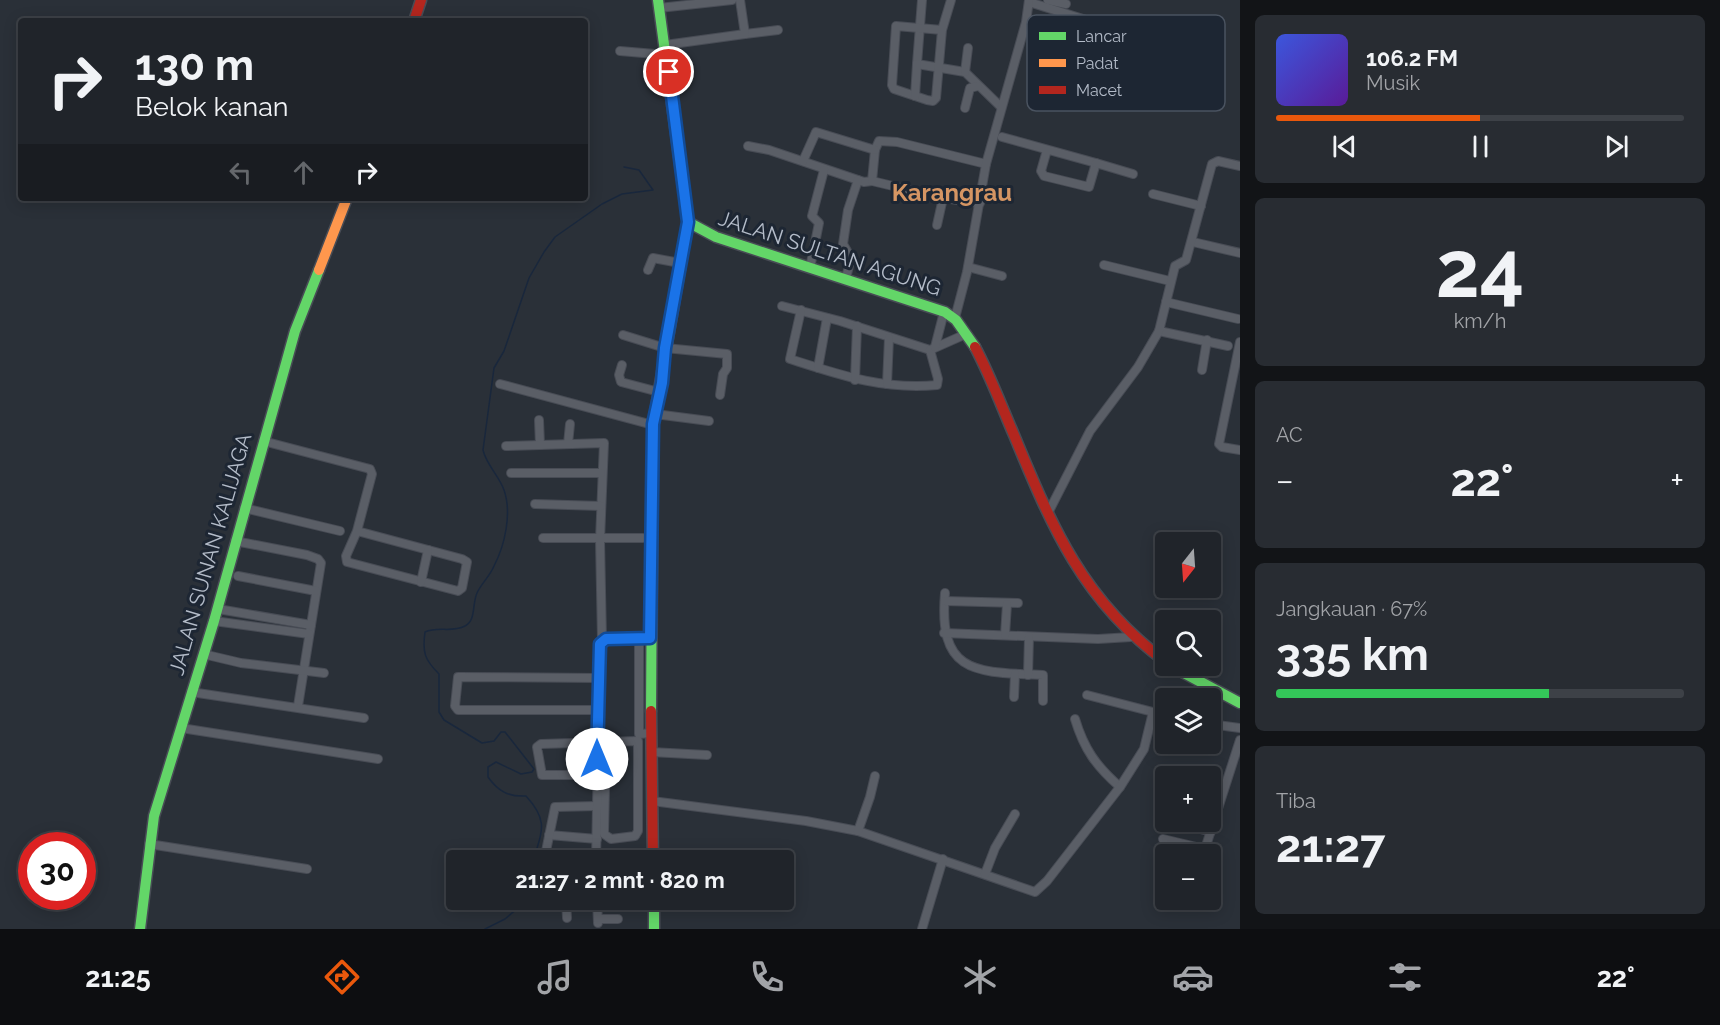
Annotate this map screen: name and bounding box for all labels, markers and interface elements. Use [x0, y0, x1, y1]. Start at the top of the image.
legend [1027, 15, 1225, 111]
text: Lancar [1076, 27, 1127, 46]
text: 130 m [135, 41, 254, 90]
icon: right [36, 42, 114, 120]
text: 106.2 FM [1366, 45, 1458, 71]
pin [643, 46, 694, 97]
text: Padat [1076, 54, 1119, 73]
icon: arrive [652, 55, 685, 88]
text: Musik [1366, 71, 1420, 95]
text: Macet [1076, 81, 1123, 100]
text: Belok kanan [135, 91, 289, 122]
icon: previous [1328, 130, 1361, 163]
icon: pause [1464, 130, 1497, 163]
icon: next [1600, 130, 1633, 163]
icon: left [224, 156, 257, 189]
icon: ahead [287, 156, 320, 189]
icon: right [350, 156, 383, 189]
district label: Karangrau [892, 178, 1012, 207]
street label: JALAN SULTAN AGUNG [715, 205, 945, 301]
text: 24 [1436, 224, 1524, 315]
text: km/h [1454, 309, 1506, 333]
text: AC [1276, 423, 1303, 447]
street label: JALAN SUNAN KALIJAGA [163, 430, 257, 678]
text: 22° [1450, 454, 1514, 507]
text: − [1276, 461, 1294, 500]
text: + [1670, 461, 1684, 500]
north arrow [1155, 532, 1221, 598]
map controls [1155, 532, 1221, 910]
text: Jangkauan · 67% [1276, 597, 1427, 621]
button: search [1155, 610, 1221, 676]
text: 335 km [1276, 628, 1429, 681]
button: layers [1155, 688, 1221, 754]
position arrow [565, 727, 629, 791]
button: + [1155, 766, 1221, 832]
text: Tiba [1276, 789, 1316, 813]
text: 21:27 [1276, 820, 1385, 873]
speed limit sign: 30 [18, 832, 96, 910]
button: − [1155, 844, 1221, 910]
text: 21:27 · 2 mnt · 820 m [515, 867, 725, 893]
icon: directions [321, 956, 363, 998]
icon: music [534, 956, 576, 998]
icon: phone [746, 956, 788, 998]
icon: climate [959, 956, 1001, 998]
icon: car [1172, 956, 1214, 998]
icon: filters [1384, 956, 1426, 998]
text: 21:25 [85, 962, 151, 993]
text: 22° [1597, 962, 1635, 993]

